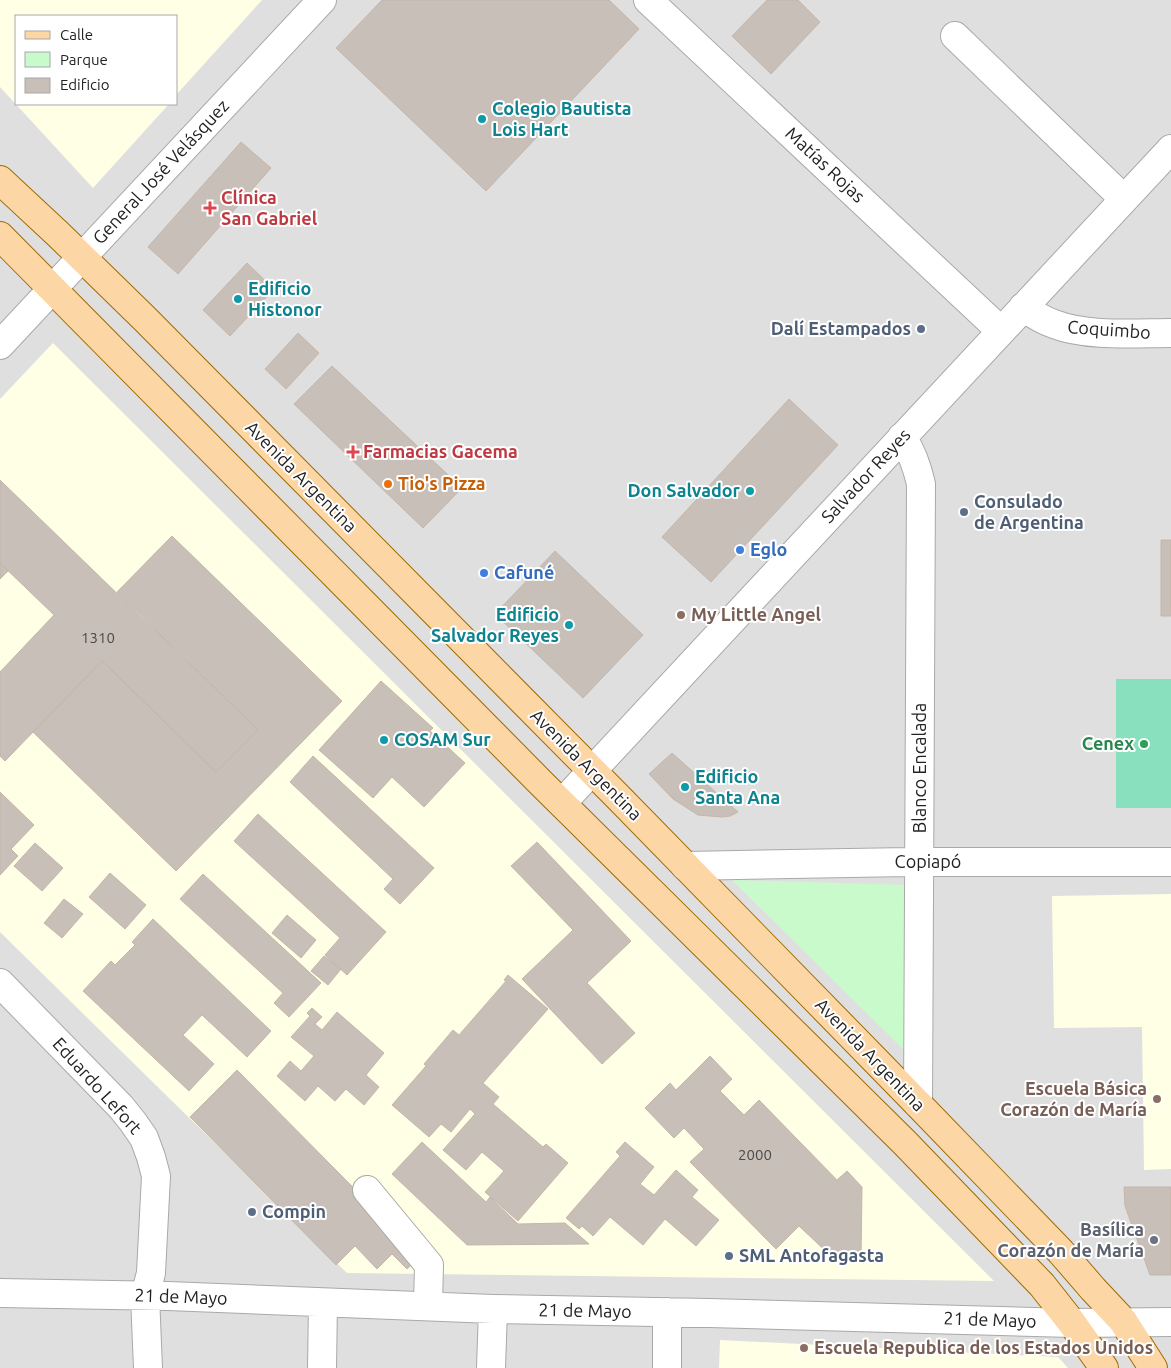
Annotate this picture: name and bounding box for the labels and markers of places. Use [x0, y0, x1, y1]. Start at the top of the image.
place label: Colegio Bautista Lois Hart [492, 98, 631, 139]
marker: Colegio Bautista Lois Hart [476, 113, 488, 125]
place label: Clínica San Gabriel [221, 187, 318, 228]
marker: Clínica San Gabriel [203, 201, 217, 215]
place label: Edificio Histonor [248, 278, 322, 319]
marker: Edificio Histonor [232, 293, 244, 305]
place label: Dalí Estampados [771, 318, 911, 338]
marker: Dalí Estampados [915, 323, 927, 335]
place label: Farmacias Gacema [363, 441, 518, 461]
marker: Farmacias Gacema [347, 446, 359, 458]
place label: Tio's Pizza [398, 473, 486, 493]
marker: Tio's Pizza [382, 478, 394, 490]
place label: Don Salvador [628, 480, 741, 500]
marker: Don Salvador [744, 485, 756, 497]
place label: Consulado de Argentina [974, 491, 1084, 532]
marker: Consulado de Argentina [958, 506, 970, 518]
place label: Eglo [750, 539, 787, 559]
marker: Eglo [734, 544, 746, 556]
place label: Cafuné [494, 562, 554, 582]
marker: Cafuné [478, 567, 490, 579]
place label: Edificio Salvador Reyes [431, 604, 559, 645]
place label: My Little Angel [691, 604, 822, 624]
marker: My Little Angel [675, 609, 687, 621]
marker: Edificio Salvador Reyes [563, 619, 575, 631]
place label: COSAM Sur [394, 729, 491, 749]
place label: Cenex [1082, 733, 1134, 753]
marker: COSAM Sur [378, 734, 390, 746]
marker: Cenex [1138, 738, 1150, 750]
place label: Edificio Santa Ana [695, 766, 780, 807]
marker: Edificio Santa Ana [679, 781, 691, 793]
place label: Escuela Básica Corazón de María [1000, 1078, 1147, 1119]
marker: Escuela Básica Corazón de María [1151, 1093, 1163, 1105]
place label: Compin [262, 1201, 326, 1221]
marker: Compin [246, 1206, 258, 1218]
place label: Basílica Corazón de María [997, 1219, 1144, 1260]
marker: Basílica Corazón de María [1148, 1234, 1160, 1246]
place label: SML Antofagasta [739, 1245, 884, 1265]
marker: SML Antofagasta [723, 1250, 735, 1262]
place label: Escuela Republica de los Estados Unidos [814, 1337, 1153, 1357]
marker: Escuela Republica de los Estados Unidos [798, 1342, 810, 1354]

